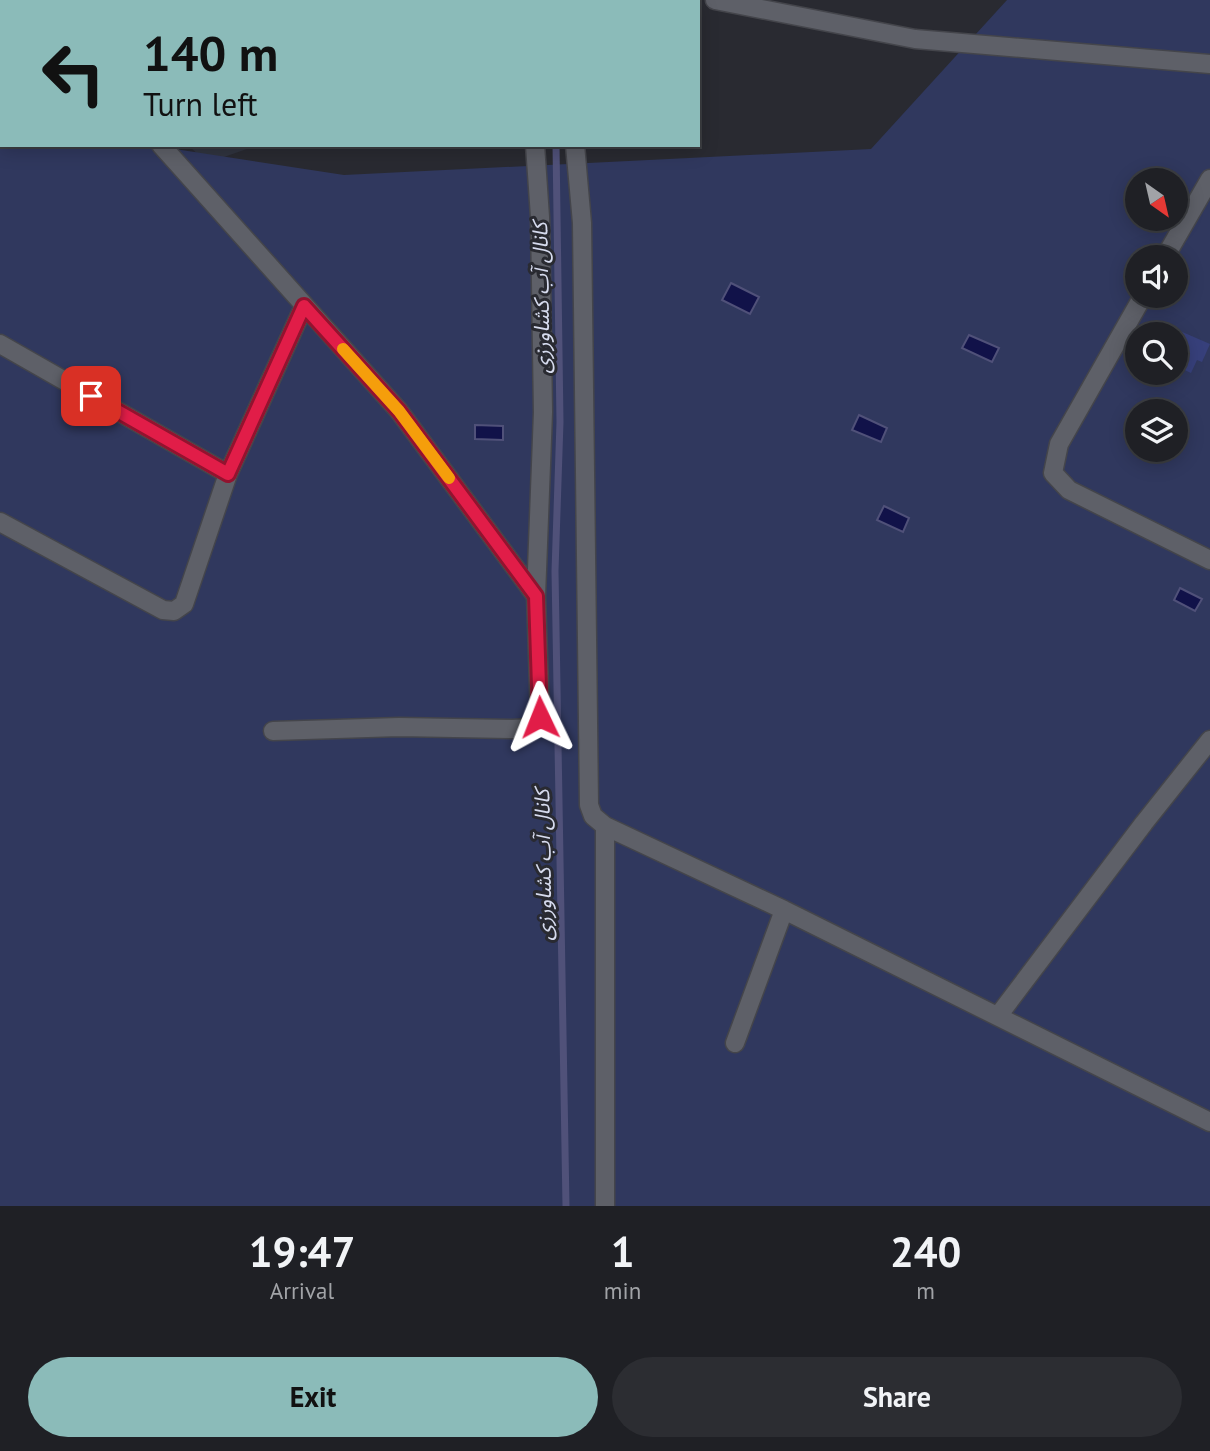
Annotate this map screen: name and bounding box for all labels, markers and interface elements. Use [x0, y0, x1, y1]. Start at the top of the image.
text: 140 m [143, 21, 278, 85]
icon: left [28, 28, 119, 119]
text: Turn left [143, 83, 258, 125]
north arrow [1125, 168, 1188, 231]
map controls [1125, 168, 1188, 462]
water label: کانال آب کشاورزی [526, 218, 556, 374]
button: sound [1125, 245, 1188, 308]
button: search [1125, 322, 1188, 385]
pin [61, 366, 121, 426]
icon: arrive [72, 377, 110, 415]
button: layers [1125, 399, 1188, 462]
position arrow [503, 680, 577, 754]
water label: کانال آب کشاورزی [528, 785, 558, 941]
text: 19:47 [249, 1224, 355, 1279]
text: 1 [611, 1224, 634, 1279]
text: 240 [890, 1224, 961, 1279]
text: Arrival [270, 1276, 334, 1305]
text: min [604, 1276, 641, 1305]
text: m [916, 1276, 935, 1305]
button: Exit [28, 1357, 598, 1437]
button: Share [612, 1357, 1182, 1437]

